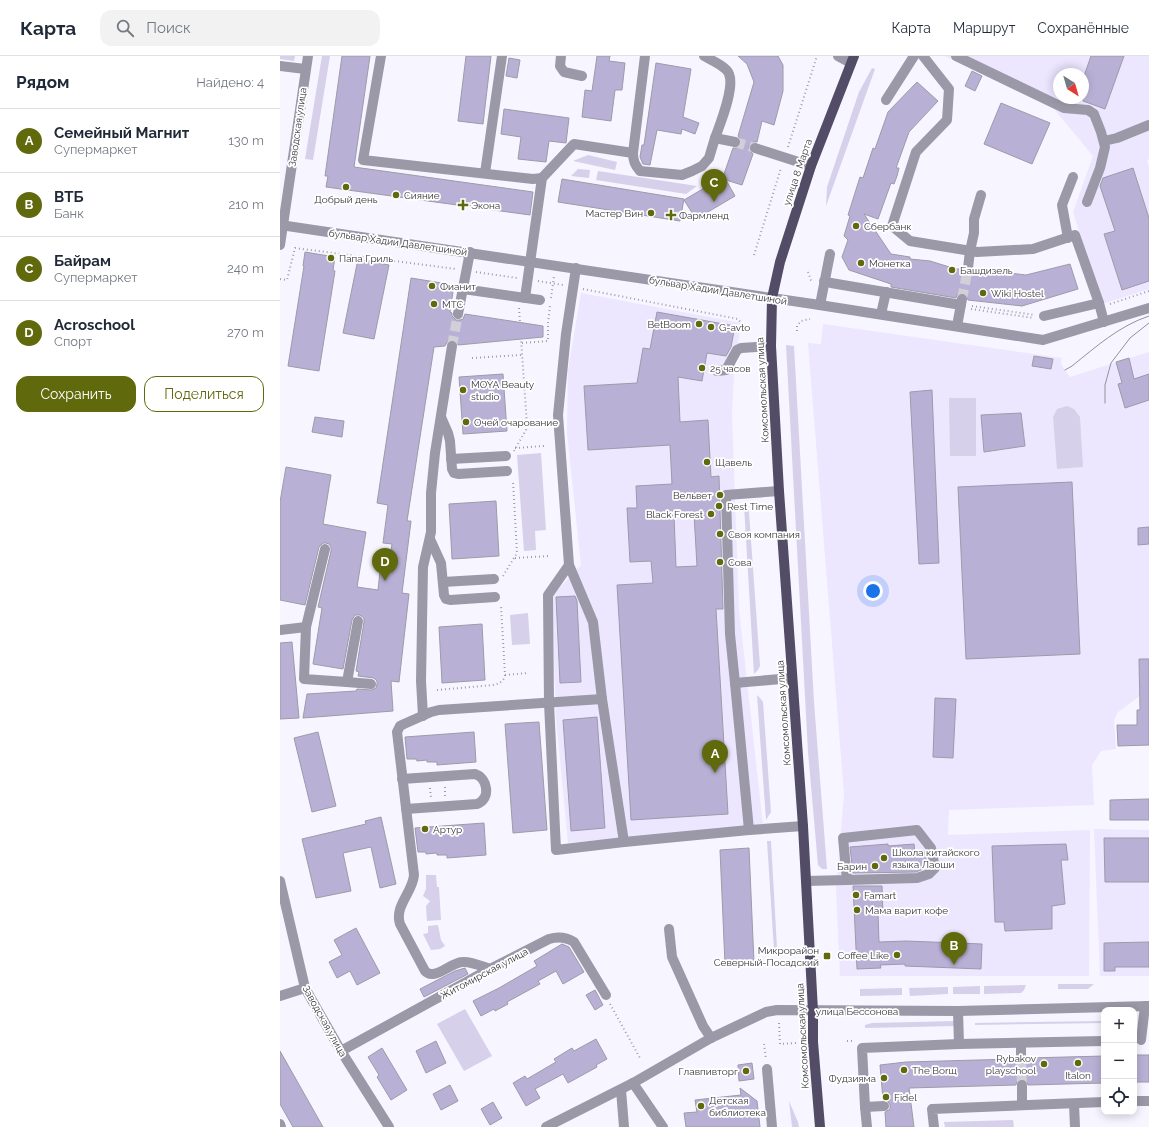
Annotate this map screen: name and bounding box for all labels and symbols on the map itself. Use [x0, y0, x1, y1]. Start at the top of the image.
north arrow [1053, 68, 1089, 104]
street label: Заводская улица [286, 87, 308, 167]
street label: улица 8 Марта [781, 137, 814, 207]
pin: C [701, 169, 727, 202]
marker: Добрый день [341, 182, 351, 192]
marker: Сияние [391, 190, 401, 200]
place label: Сияние [404, 190, 440, 201]
place label: Добрый день [314, 194, 378, 205]
marker: Экона [458, 200, 468, 210]
place label: Экона [471, 200, 500, 211]
place label: Мастер Вин [586, 208, 643, 219]
marker: Мастер Вин [646, 208, 656, 218]
marker: Фармленд [666, 210, 676, 220]
place label: Фармленд [679, 210, 729, 221]
marker: Сбербанк [851, 221, 861, 231]
place label: Сбербанк [864, 221, 912, 232]
street label: бульвар Хадии Давлетшиной [328, 227, 468, 258]
marker: Папа Гриль [326, 253, 336, 263]
place label: Папа Гриль [339, 253, 393, 264]
marker: Монетка [856, 258, 866, 268]
place label: Монетка [869, 258, 911, 269]
marker: Башдизель [947, 265, 957, 275]
place label: Башдизель [960, 265, 1013, 276]
street label: бульвар Хадии Давлетшиной [648, 274, 788, 307]
marker: Фианит [427, 281, 437, 291]
place label: Фианит [440, 281, 476, 292]
marker: Wiki Hostel [978, 288, 988, 298]
place label: Wiki Hostel [991, 288, 1044, 299]
marker: МТС [429, 299, 439, 309]
place label: МТС [442, 299, 464, 310]
place label: BetBoom [647, 319, 691, 330]
marker: BetBoom [694, 319, 704, 329]
marker: G-avto [706, 322, 716, 332]
place label: G-avto [719, 322, 750, 333]
street label: Комсомольская улица [754, 337, 771, 443]
marker: 25 часов [697, 363, 707, 373]
place label: 25 часов [710, 363, 751, 374]
place label: MOYA Beauty studio [471, 379, 535, 402]
marker: MOYA Beauty studio [458, 385, 468, 395]
marker: Очей очарование [461, 417, 471, 427]
place label: Очей очарование [474, 417, 558, 428]
marker: Щавель [702, 457, 712, 467]
place label: Щавель [715, 457, 752, 468]
place label: Вельвет [673, 490, 712, 501]
marker: Вельвет [715, 490, 725, 500]
marker: Rest Time [714, 501, 724, 511]
place label: Rest Time [727, 501, 773, 512]
place label: Black Forest [646, 509, 704, 520]
marker: Black Forest [706, 509, 716, 519]
marker: Своя компания [715, 529, 725, 539]
place label: Своя компания [728, 529, 800, 540]
pin: D [372, 548, 398, 581]
marker: Сова [715, 557, 725, 567]
place label: Сова [728, 557, 752, 568]
your location [863, 581, 883, 601]
street label: Комсомольская улица [774, 660, 793, 766]
pin: A [702, 740, 728, 773]
marker: Артур [420, 824, 430, 834]
place label: Артур [433, 824, 462, 835]
place label: Школа китайского языка Лаоши [892, 847, 980, 870]
marker: Школа китайского языка Лаоши [879, 853, 889, 863]
place label: Барин [837, 861, 867, 872]
marker: Барин [870, 861, 880, 871]
marker: Famart [851, 890, 861, 900]
place label: Famart [864, 890, 897, 901]
marker: Мама варит кофе [852, 905, 862, 915]
place label: Мама варит кофе [865, 905, 948, 916]
pin: B [941, 932, 967, 965]
place label: Микрорайон Северный-Посадский [714, 945, 819, 968]
street label: Житомирская улица [439, 946, 530, 1001]
place label: Coffee Like [837, 950, 889, 961]
marker: Coffee Like [892, 950, 902, 960]
marker: Микрорайон Северный-Посадский [822, 951, 832, 961]
street label: Комсомольская улица [794, 983, 811, 1089]
street label: Заводская улица [300, 984, 349, 1059]
street label: улица Бессонова [816, 1006, 898, 1017]
place label: Rybakov playschool [986, 1053, 1037, 1076]
marker: Italon [1073, 1058, 1083, 1068]
marker: Rybakov playschool [1039, 1059, 1049, 1069]
marker: The Borщ [899, 1065, 909, 1075]
place label: The Borщ [912, 1065, 957, 1076]
place label: Главпивторг [678, 1066, 738, 1077]
marker: Главпивторг [741, 1066, 751, 1076]
place label: Italon [1065, 1070, 1091, 1081]
place label: Фудзияма [829, 1073, 876, 1084]
marker: Фудзияма [879, 1073, 889, 1083]
marker: Fidel [881, 1092, 891, 1102]
place label: Fidel [894, 1092, 917, 1103]
place label: Детская библиотека [709, 1095, 766, 1118]
marker: Детская библиотека [696, 1101, 706, 1111]

